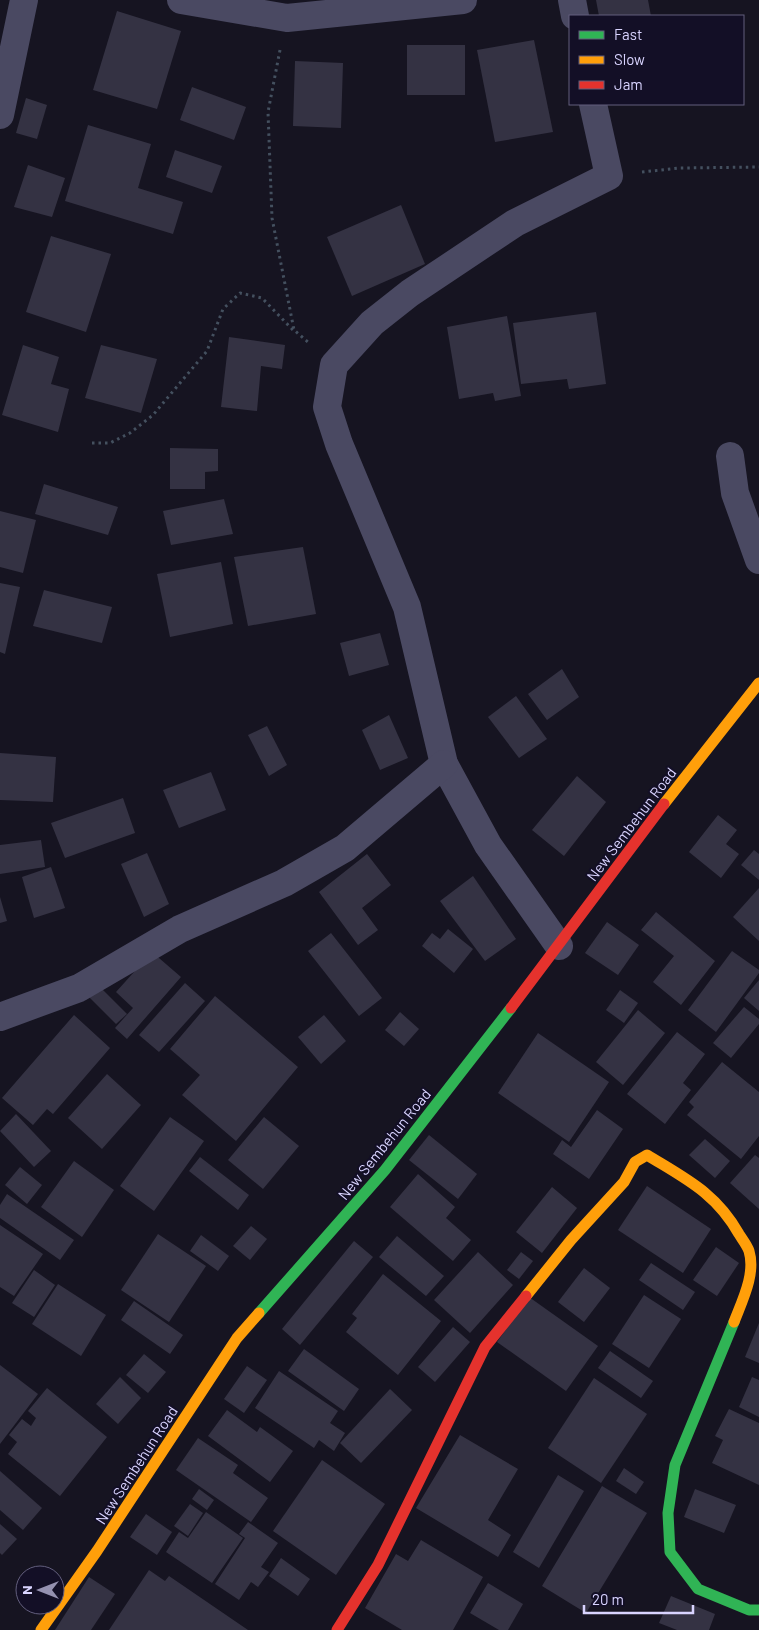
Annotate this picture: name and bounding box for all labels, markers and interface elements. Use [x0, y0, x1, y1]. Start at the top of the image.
legend [569, 15, 744, 105]
text: Fast [614, 25, 642, 43]
text: Slow [614, 50, 645, 68]
text: Jam [614, 75, 643, 93]
street label: New Sembehun Road [582, 764, 680, 884]
street label: New Sembehun Road [334, 1085, 434, 1203]
street label: New Sembehun Road [91, 1402, 181, 1528]
north arrow [15, 1565, 65, 1615]
scale bar [584, 1582, 693, 1614]
text: N [18, 1585, 35, 1595]
text: 20 m [592, 1590, 624, 1608]

